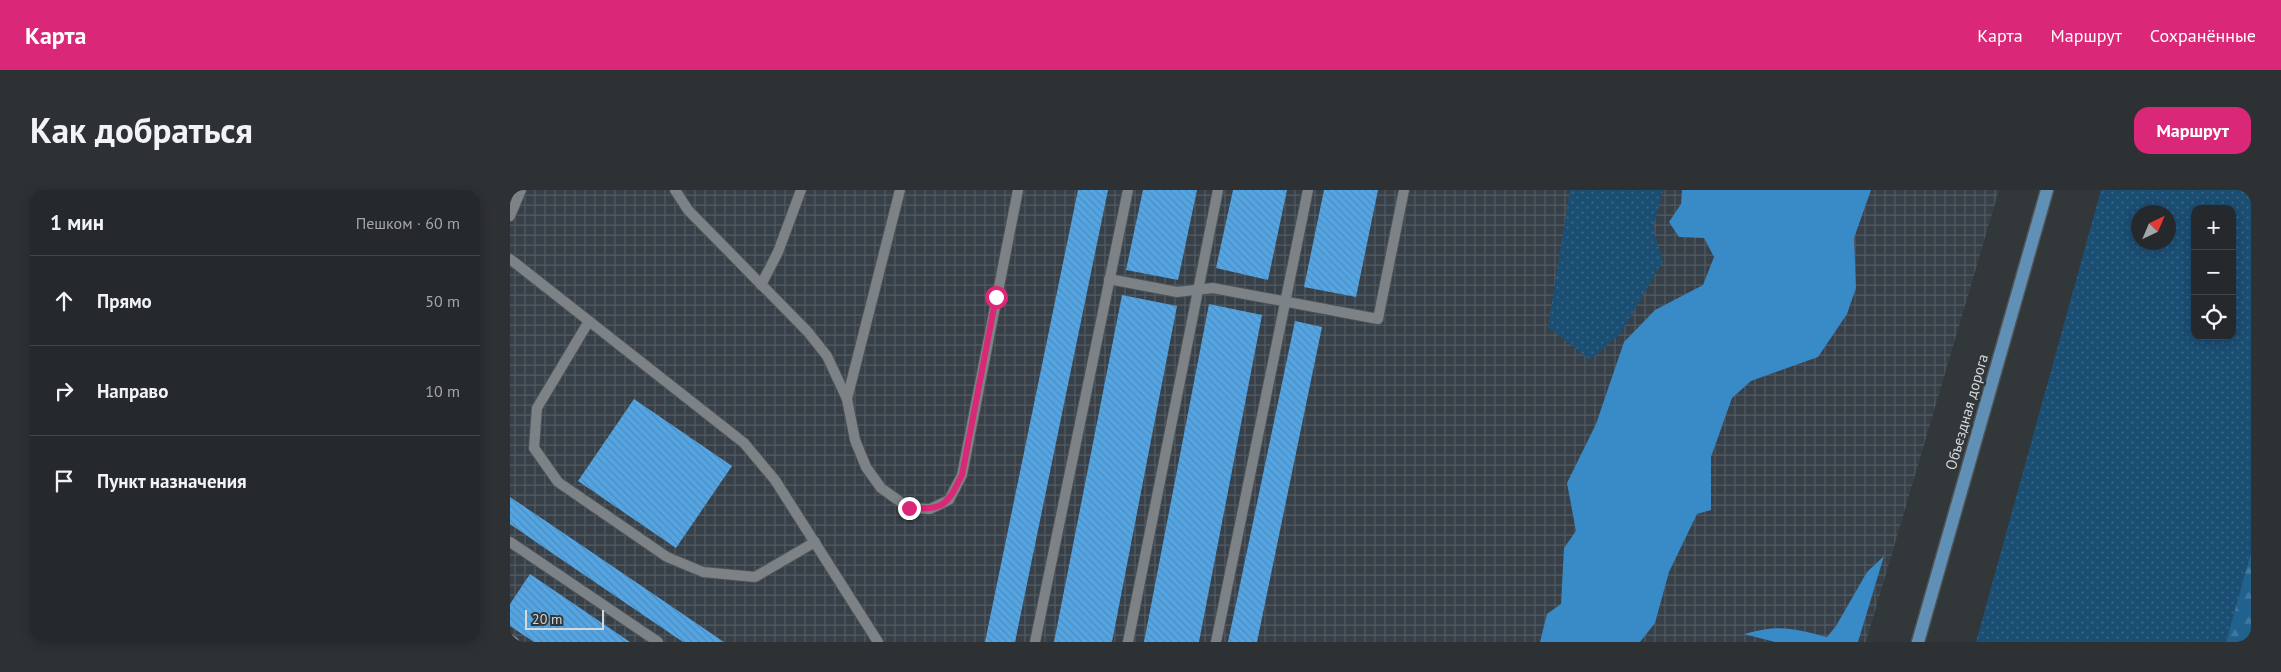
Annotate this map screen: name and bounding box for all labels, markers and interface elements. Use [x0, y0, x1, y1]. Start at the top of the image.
text: Карта [25, 20, 87, 51]
text: Карта [1977, 24, 2023, 47]
text: Маршрут [2051, 24, 2122, 47]
text: Сохранённые [2150, 24, 2256, 47]
text: Как добраться [30, 107, 253, 153]
button: Маршрут [2134, 107, 2251, 154]
north arrow [2131, 205, 2176, 250]
map controls [2191, 205, 2236, 340]
button: + [2191, 205, 2236, 250]
text: 1 мин [50, 209, 104, 236]
text: Пешком · 60 m [356, 213, 460, 233]
button: − [2191, 250, 2236, 295]
route start [985, 286, 1008, 309]
icon: ahead [50, 287, 78, 315]
text: Прямо [97, 289, 152, 313]
text: 50 m [425, 291, 460, 311]
button: locate [2191, 295, 2236, 340]
street label: Объездная дорога [1941, 352, 1992, 472]
icon: right [50, 377, 78, 405]
text: Направо [97, 379, 168, 403]
text: 10 m [425, 381, 460, 401]
icon: arrive [50, 467, 78, 495]
text: Пункт назначения [97, 469, 247, 493]
route end [898, 497, 921, 520]
scale bar [525, 607, 604, 630]
text: 20 m [532, 610, 562, 628]

